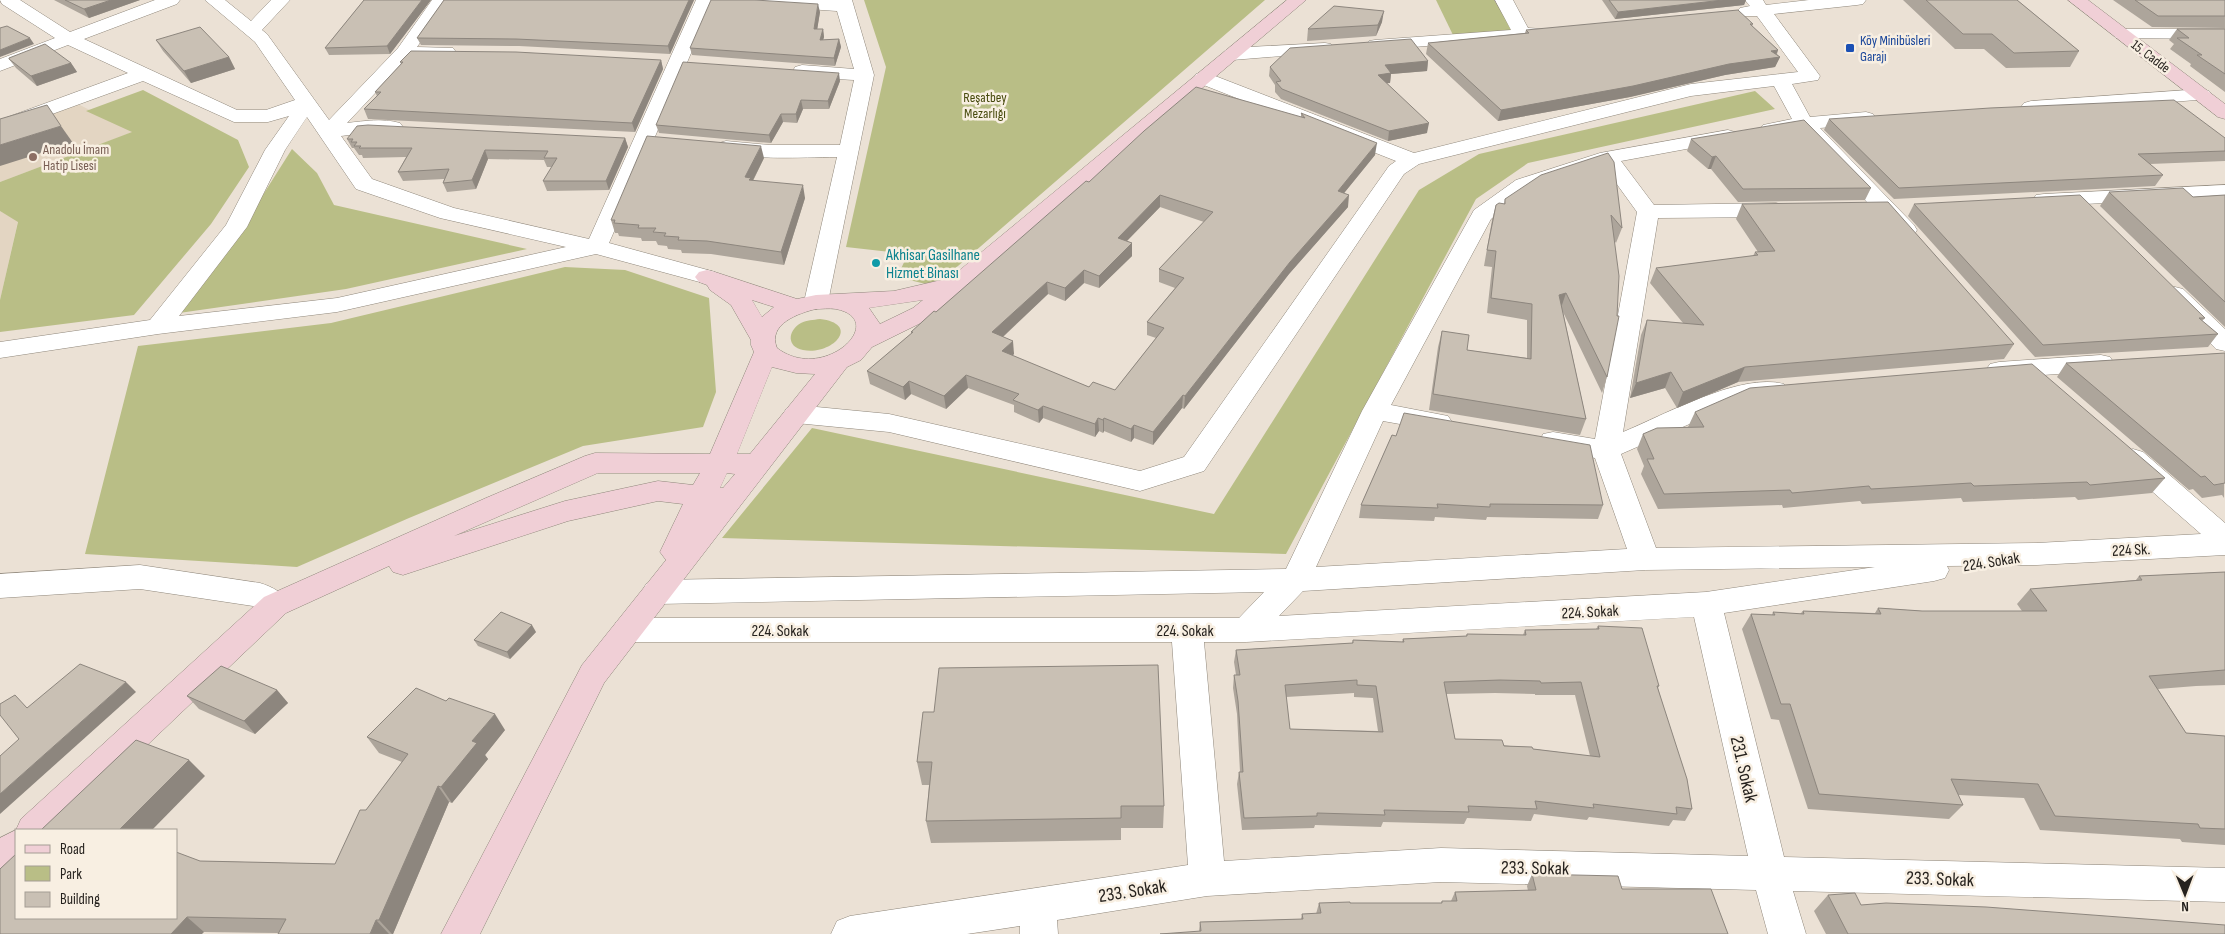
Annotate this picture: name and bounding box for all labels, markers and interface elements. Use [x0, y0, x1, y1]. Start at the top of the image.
place label: Köy Minibüsleri Garajı [1860, 32, 1930, 65]
street label: 15. Cadde [2128, 36, 2174, 77]
marker: Köy Minibüsleri Garajı [1844, 42, 1856, 54]
park label: Reşatbey Mezarlığı [963, 89, 1007, 122]
place label: Anadolu İmam Hatip Lisesi [42, 141, 109, 174]
marker: Anadolu İmam Hatip Lisesi [27, 151, 39, 163]
place label: Akhisar Gasilhane Hizmet Binası [885, 246, 980, 283]
marker: Akhisar Gasilhane Hizmet Binası [870, 257, 882, 269]
street label: 224 Sk. [2111, 540, 2151, 561]
street label: 224. Sokak [1961, 549, 2021, 576]
street label: 224. Sokak [1561, 602, 1619, 623]
street label: 224. Sokak [751, 622, 809, 641]
street label: 224. Sokak [1156, 622, 1214, 641]
street label: 231. Sokak [1725, 734, 1762, 806]
legend [15, 829, 178, 919]
text: Road [60, 840, 85, 859]
street label: 233. Sokak [1501, 856, 1570, 881]
text: Park [60, 865, 82, 884]
street label: 233. Sokak [1905, 867, 1975, 892]
north arrow [2160, 869, 2210, 919]
street label: 233. Sokak [1097, 875, 1168, 908]
text: Building [60, 890, 100, 909]
text: N [2181, 898, 2189, 915]

